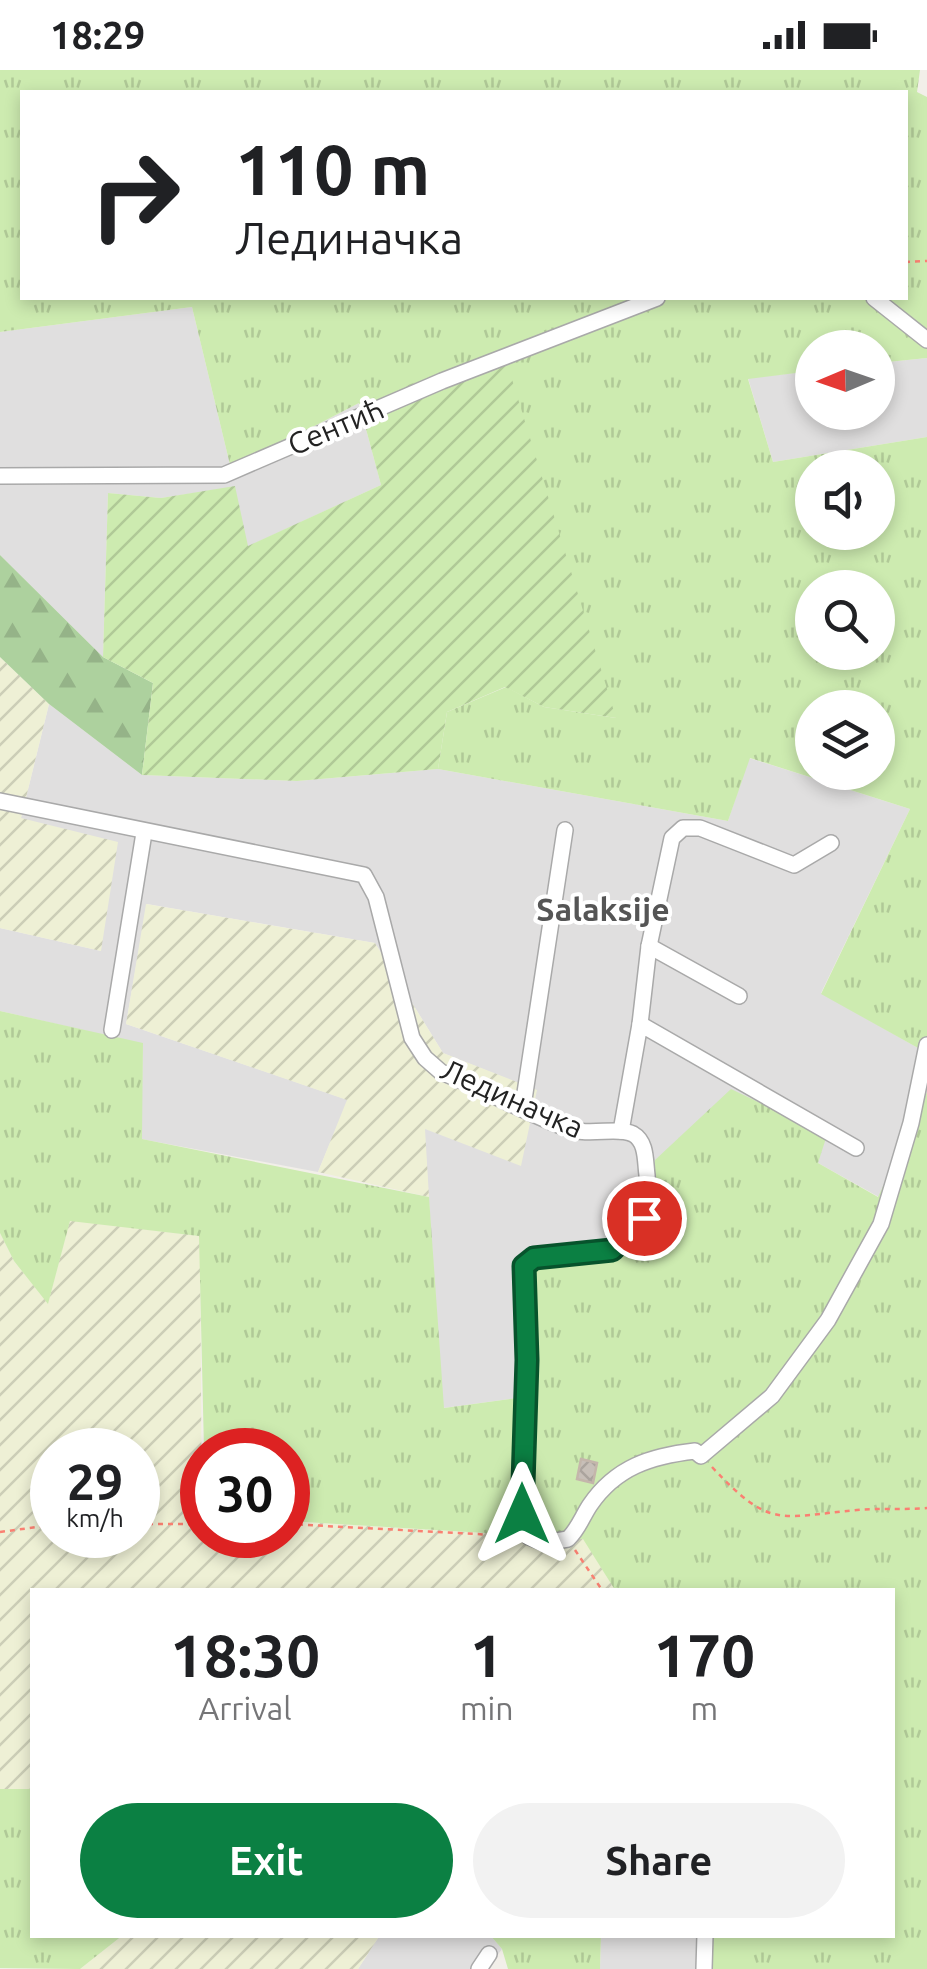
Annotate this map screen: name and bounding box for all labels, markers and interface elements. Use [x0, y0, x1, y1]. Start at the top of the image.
text: 18:29 [50, 14, 145, 56]
icon: right [70, 130, 200, 260]
text: 110 m [235, 130, 430, 208]
text: Лединачка [235, 212, 463, 263]
north arrow [795, 330, 895, 430]
map controls [795, 330, 895, 790]
street label: Сентић [283, 391, 389, 461]
button: sound [795, 450, 895, 550]
button: search [795, 570, 895, 670]
button: layers [795, 690, 895, 790]
district label: Salaksije [536, 891, 670, 927]
street label: Лединачка [436, 1052, 589, 1145]
pin [602, 1176, 687, 1261]
icon: arrive [617, 1191, 672, 1246]
speed limit sign: 30 [180, 1428, 310, 1558]
text: 29 [67, 1453, 123, 1509]
position arrow [470, 1462, 574, 1566]
text: km/h [66, 1504, 124, 1532]
text: 18:30 [170, 1621, 320, 1688]
text: 1 [470, 1621, 504, 1688]
text: 170 [654, 1621, 755, 1688]
text: Arrival [198, 1690, 292, 1726]
text: min [460, 1690, 514, 1726]
text: m [690, 1690, 718, 1726]
button: Exit [80, 1803, 453, 1918]
button: Share [473, 1803, 845, 1918]

